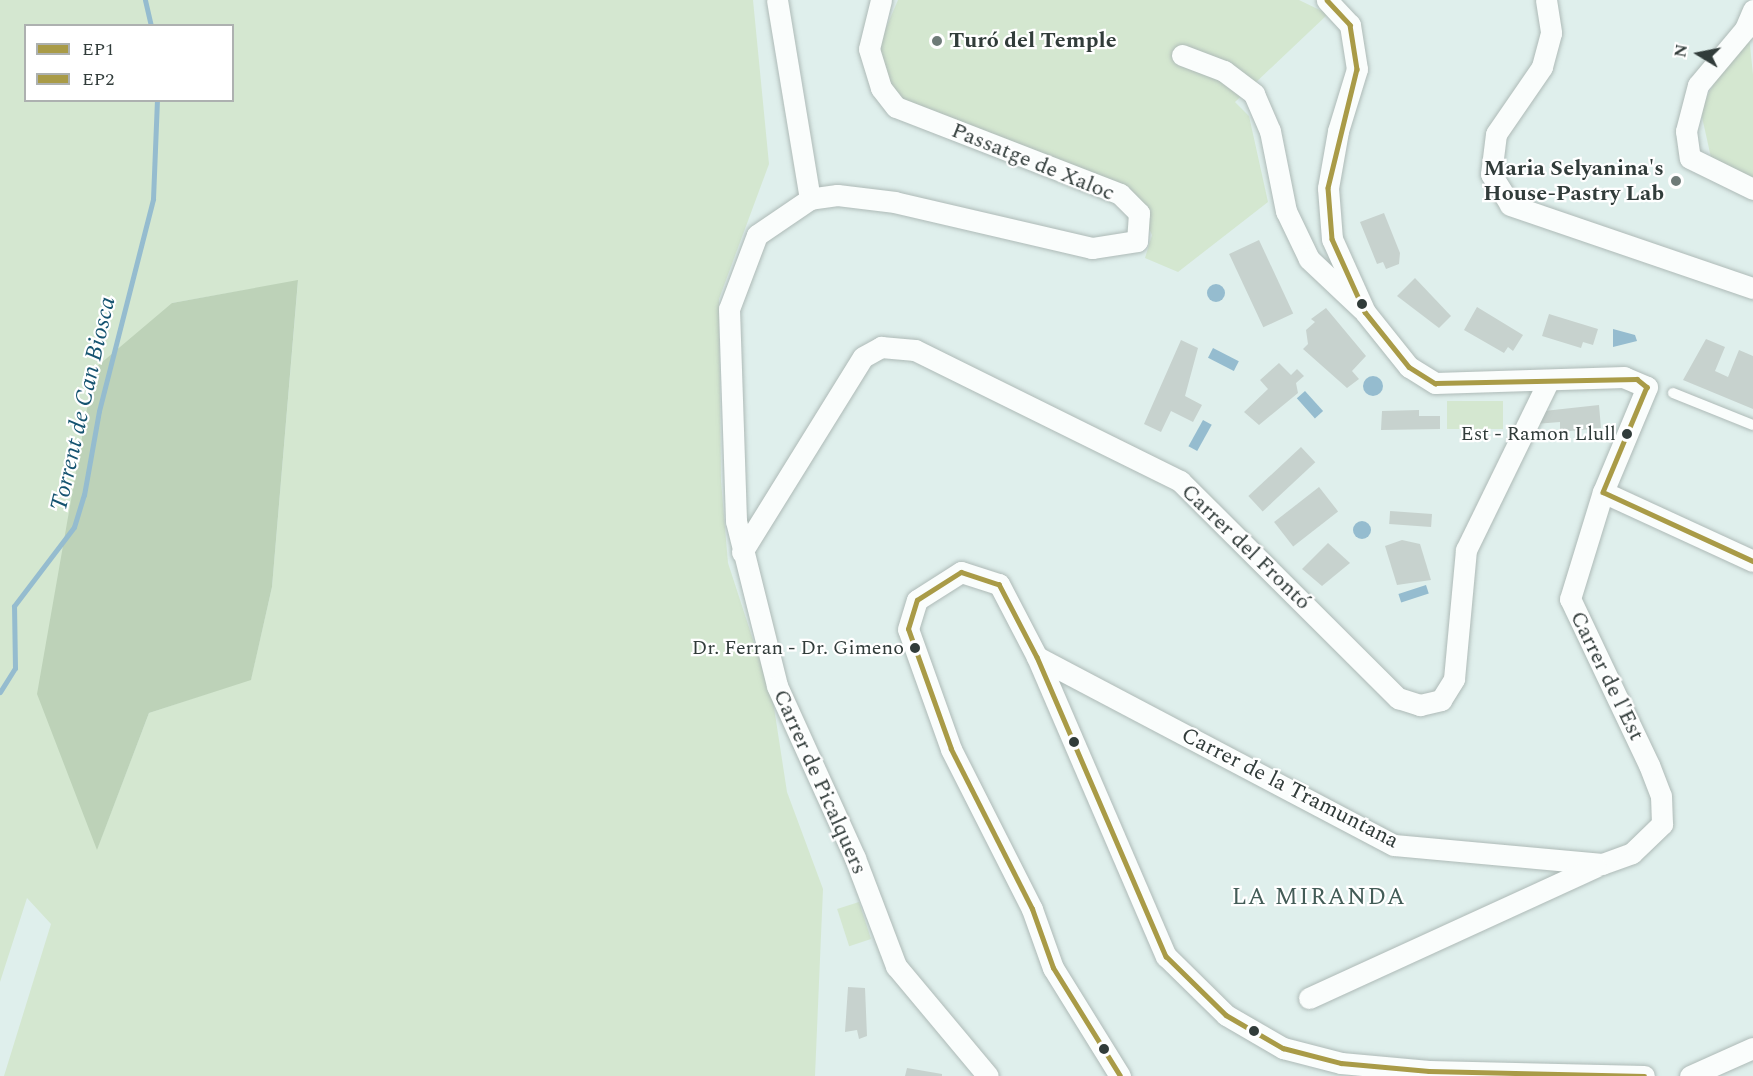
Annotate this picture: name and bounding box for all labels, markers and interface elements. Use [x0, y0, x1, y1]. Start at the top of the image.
legend [24, 24, 234, 102]
north arrow [1669, 24, 1729, 84]
place label: Turó del Temple [949, 28, 1117, 54]
marker: Turó del Temple [930, 34, 944, 48]
text: EP1 [82, 36, 114, 63]
text: N [1668, 42, 1694, 59]
text: EP2 [82, 66, 114, 93]
street label: Passatge de Xaloc [948, 117, 1118, 207]
place label: Maria Selyanina's House-Pastry Lab [1483, 155, 1664, 206]
marker: Maria Selyanina's House-Pastry Lab [1669, 174, 1683, 188]
water label: Torrent de Can Biosca [45, 294, 123, 514]
unlabelled marker [1356, 298, 1368, 310]
place label: Est - Ramon Llull [1461, 422, 1616, 446]
marker: Est - Ramon Llull [1621, 428, 1633, 440]
street label: Carrer del Frontó [1176, 478, 1316, 616]
street label: Carrer de l'Est [1564, 607, 1650, 745]
place label: Dr. Ferran - Dr. Gimeno [692, 636, 904, 660]
marker: Dr. Ferran - Dr. Gimeno [909, 642, 921, 654]
street label: Carrer de Picalquers [767, 685, 873, 879]
street label: Carrer de la Tramuntana [1177, 722, 1403, 854]
unlabelled marker [1068, 736, 1080, 748]
district label: LA MIRANDA [1232, 884, 1406, 912]
unlabelled marker [1248, 1025, 1260, 1037]
unlabelled marker [1098, 1043, 1110, 1055]

